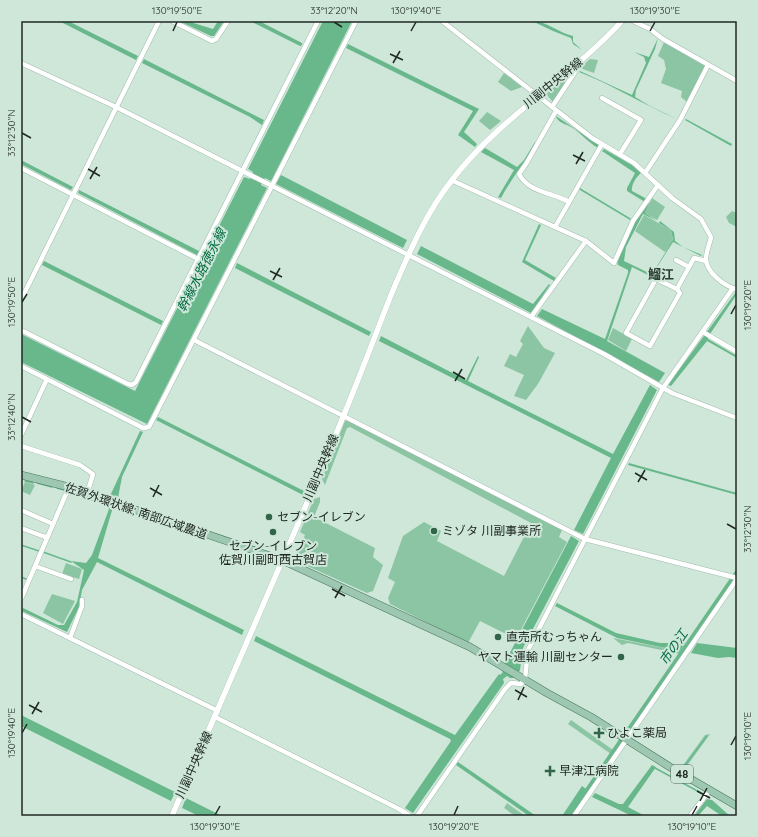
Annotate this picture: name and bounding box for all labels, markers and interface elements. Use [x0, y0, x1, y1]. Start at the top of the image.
text: 130°19'50"E [152, 4, 202, 17]
text: 33°12'20"N [310, 4, 358, 17]
text: 130°19'40"E [391, 4, 441, 17]
text: 130°19'30"E [630, 4, 680, 17]
street label: 川副中央幹線 [520, 54, 585, 111]
text: 33°12'30"N [5, 109, 18, 157]
water label: 幹線水路徳永線 [173, 224, 230, 314]
district label: 鰡江 [648, 266, 674, 282]
text: 130°19'50"E [5, 277, 18, 327]
text: 130°19'20"E [741, 279, 754, 330]
text: 33°12'40"N [5, 393, 18, 441]
street label: 川副中央幹線 [300, 432, 342, 504]
street label: 佐賀外環状線; 南部広域農道 [63, 479, 209, 542]
text: 33°12'30"N [741, 505, 754, 553]
place label: セブン-イレブン [277, 509, 366, 524]
marker: セブン-イレブン [264, 512, 274, 522]
place label: ミゾタ 川副事業所 [442, 523, 541, 538]
marker: ミゾタ 川副事業所 [429, 526, 439, 536]
marker: セブン-イレブン 佐賀川副町西古賀店 [268, 527, 278, 537]
place label: セブン-イレブン 佐賀川副町西古賀店 [219, 538, 327, 567]
water label: 市の江 [655, 625, 692, 668]
place label: 直売所むっちゃん [506, 629, 602, 644]
marker: 直売所むっちゃん [493, 632, 503, 642]
place label: ヤマト運輸 川副センター [478, 649, 613, 664]
marker: ヤマト運輸 川副センター [616, 652, 626, 662]
text: 130°19'40"E [5, 708, 18, 758]
text: 130°19'10"E [741, 711, 754, 760]
place label: ひよこ薬局 [607, 725, 667, 740]
marker: ひよこ薬局 [594, 728, 604, 738]
street label: 川副中央幹線 [172, 729, 215, 801]
place label: 早津江病院 [559, 763, 619, 778]
marker: 早津江病院 [544, 765, 556, 777]
road number: 48 [671, 765, 693, 783]
text: 130°19'30"E [190, 820, 240, 833]
text: 130°19'20"E [429, 820, 480, 833]
text: 130°19'10"E [668, 820, 717, 833]

